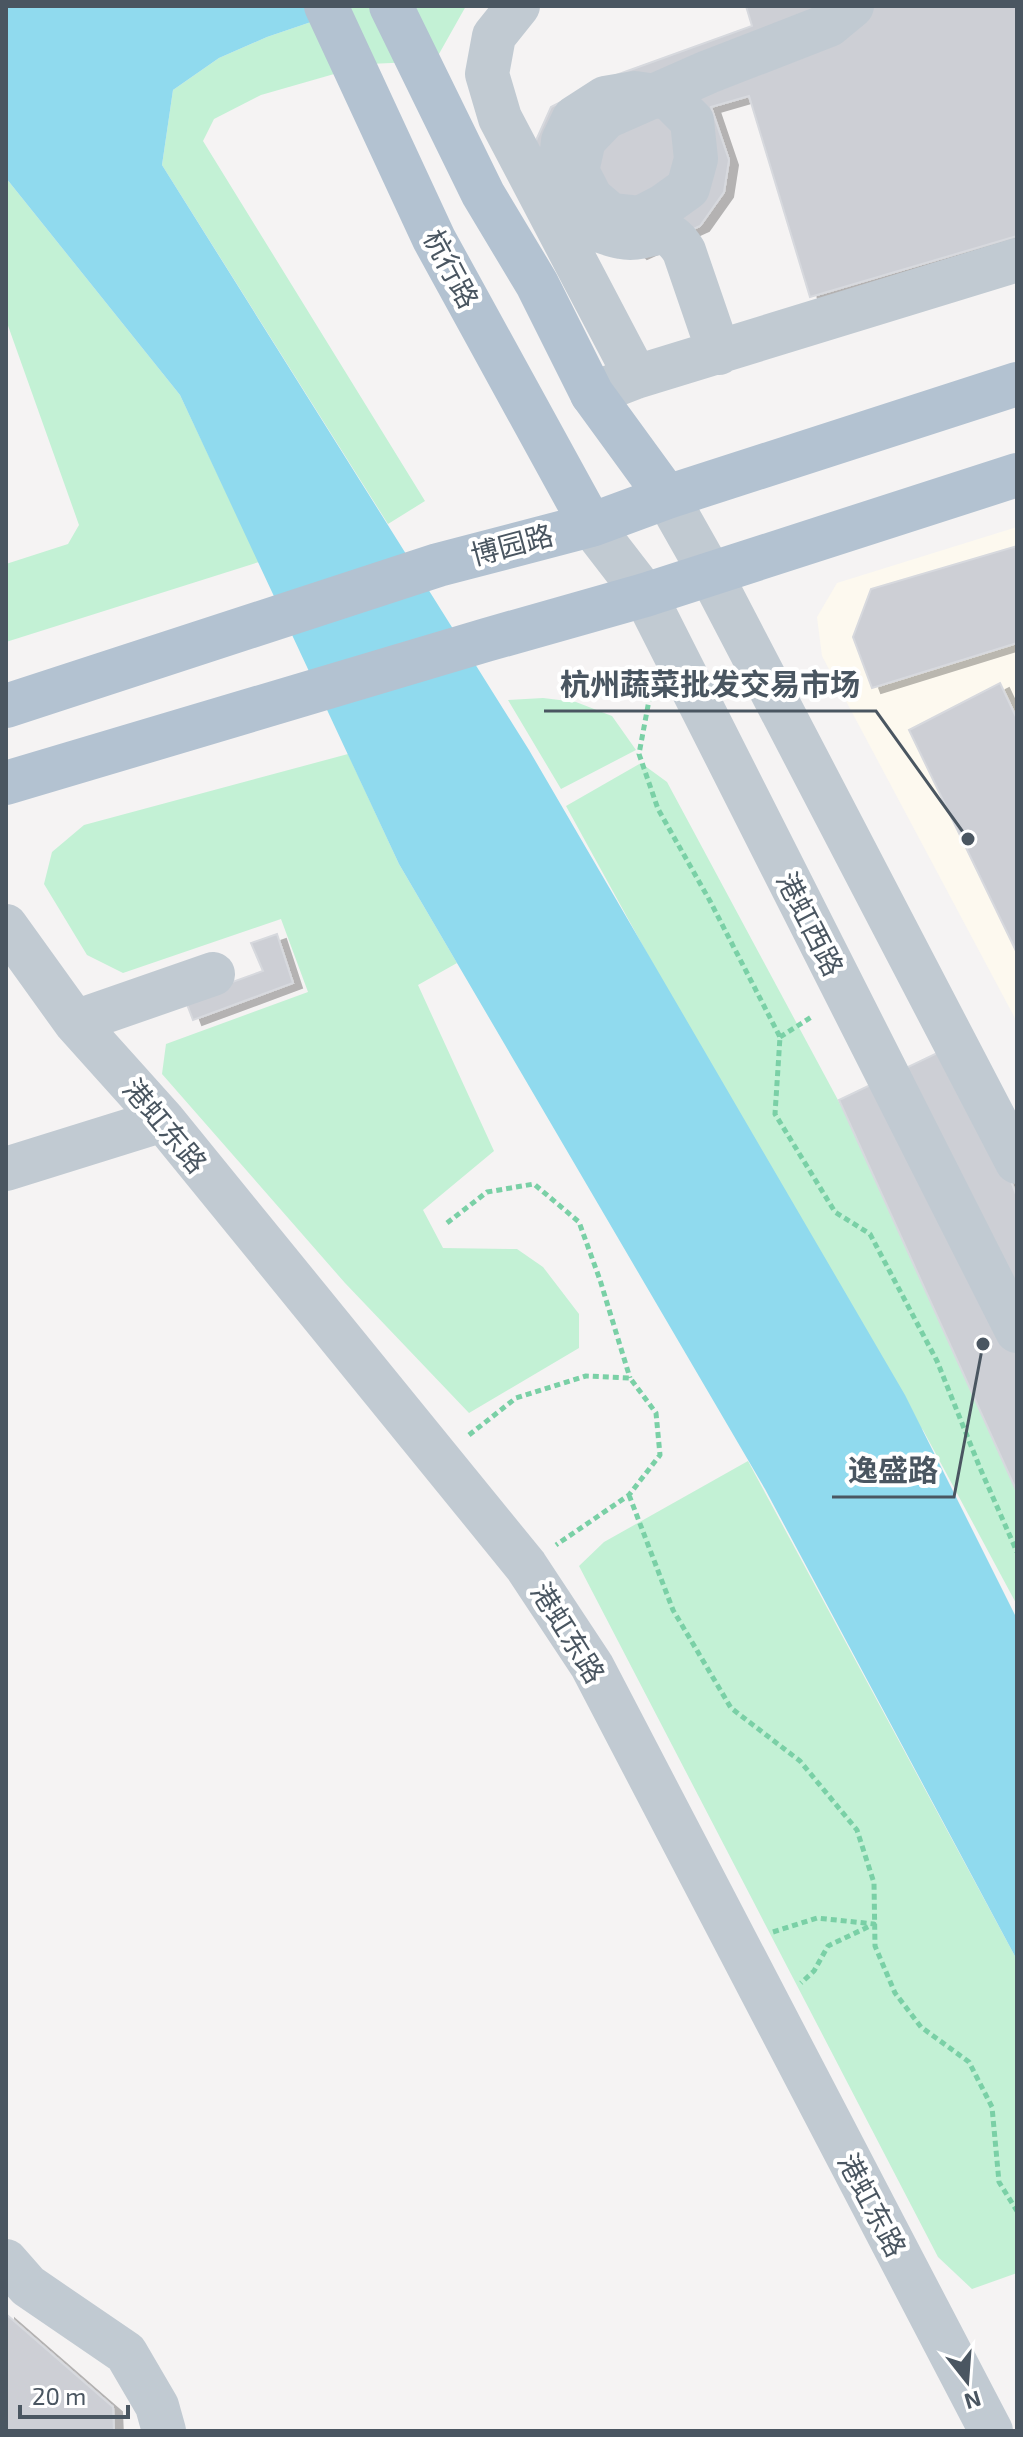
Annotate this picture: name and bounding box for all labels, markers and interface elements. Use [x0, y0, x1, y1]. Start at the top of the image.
street label: 杭行路 [417, 223, 487, 314]
street label: 博园路 [467, 517, 557, 571]
callout: 杭州蔬菜批发交易市场 [544, 657, 876, 711]
text: 杭州蔬菜批发交易市场 [560, 665, 860, 701]
street label: 港虹西路 [770, 866, 851, 981]
street label: 港虹东路 [117, 1072, 215, 1179]
callout: 逸盛路 [832, 1443, 954, 1497]
text: 逸盛路 [848, 1451, 938, 1487]
street label: 港虹东路 [525, 1576, 613, 1689]
street label: 港虹东路 [832, 2147, 914, 2262]
north arrow [927, 2341, 1007, 2421]
scale bar [20, 2369, 128, 2419]
text: 20 m [32, 2381, 86, 2410]
text: N [962, 2386, 985, 2416]

